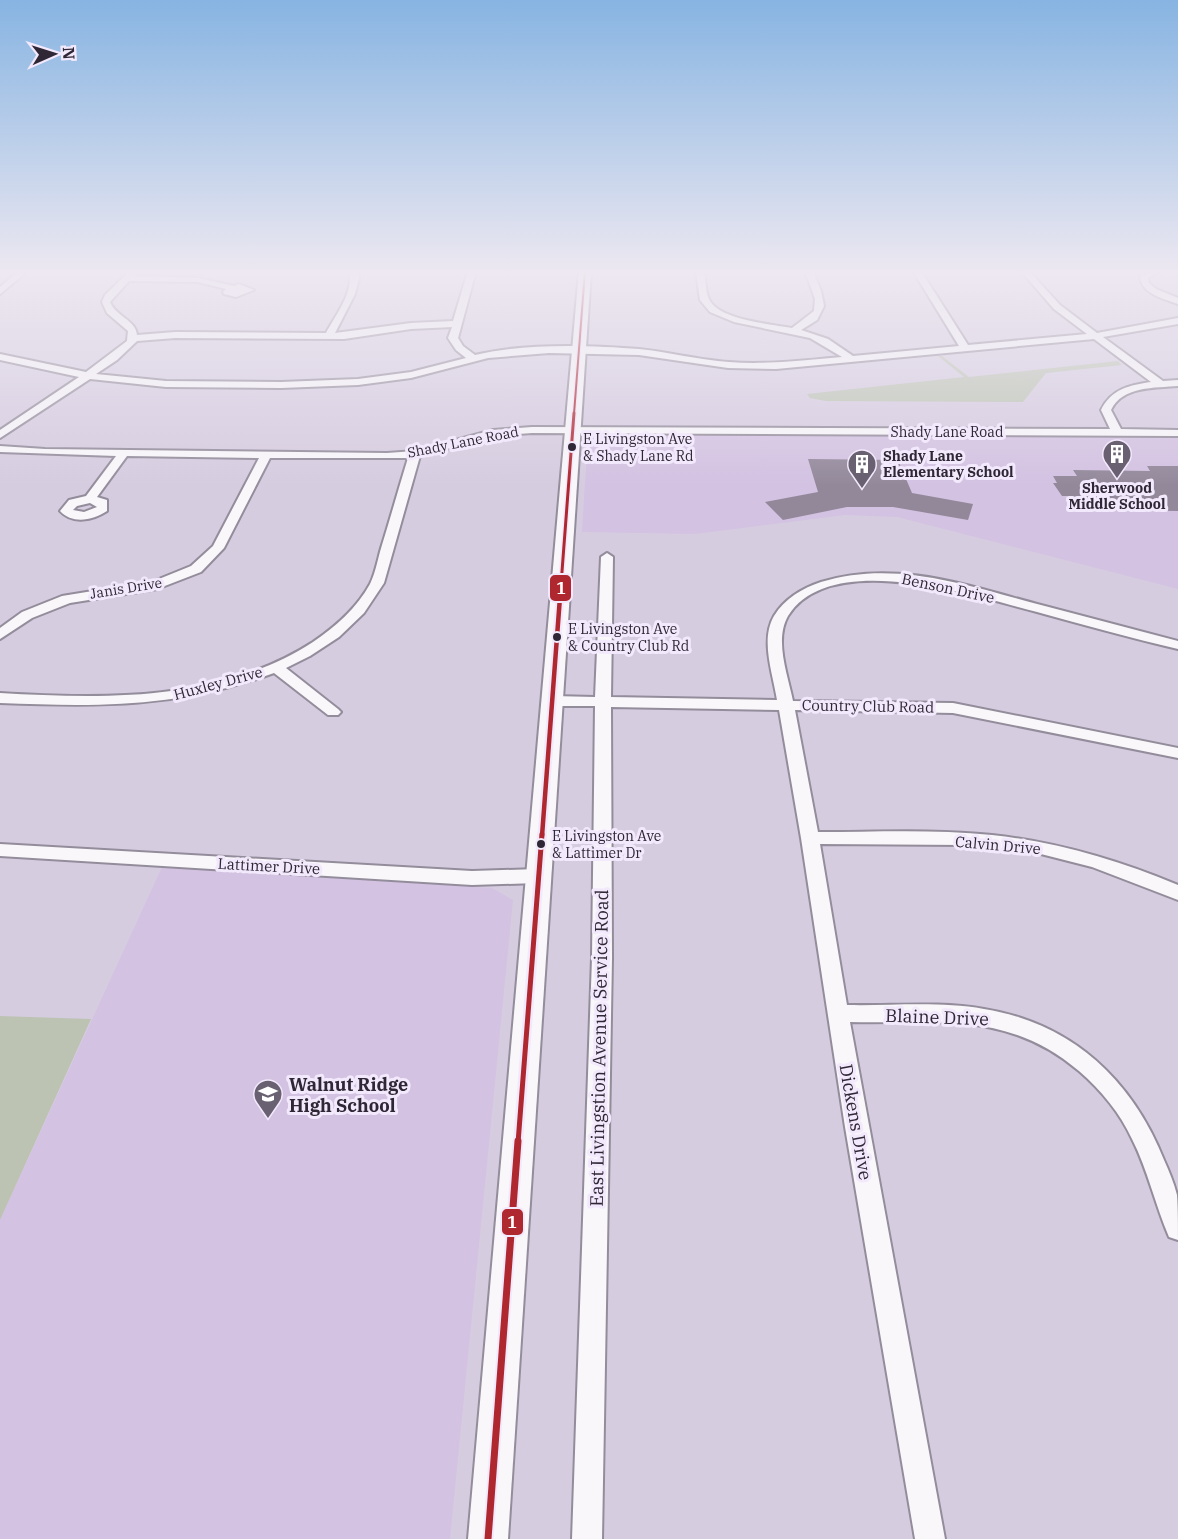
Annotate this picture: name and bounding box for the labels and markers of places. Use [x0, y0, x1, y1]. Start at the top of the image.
place label: E Livingston Ave & Shady Lane Rd [583, 430, 694, 465]
building icon: Sherwood Middle School [1101, 438, 1133, 480]
marker: E Livingston Ave & Shady Lane Rd [566, 441, 578, 453]
place label: Shady Lane Elementary School [883, 447, 1014, 481]
building icon: Shady Lane Elementary School [846, 448, 878, 490]
place label: Sherwood Middle School [1068, 479, 1166, 513]
place label: E Livingston Ave & Country Club Rd [568, 620, 690, 655]
marker: E Livingston Ave & Country Club Rd [551, 631, 563, 643]
place label: E Livingston Ave & Lattimer Dr [552, 827, 661, 862]
marker: E Livingston Ave & Lattimer Dr [535, 838, 547, 850]
place label: Walnut Ridge High School [289, 1073, 408, 1117]
school or university icon: Walnut Ridge High School [252, 1078, 284, 1120]

